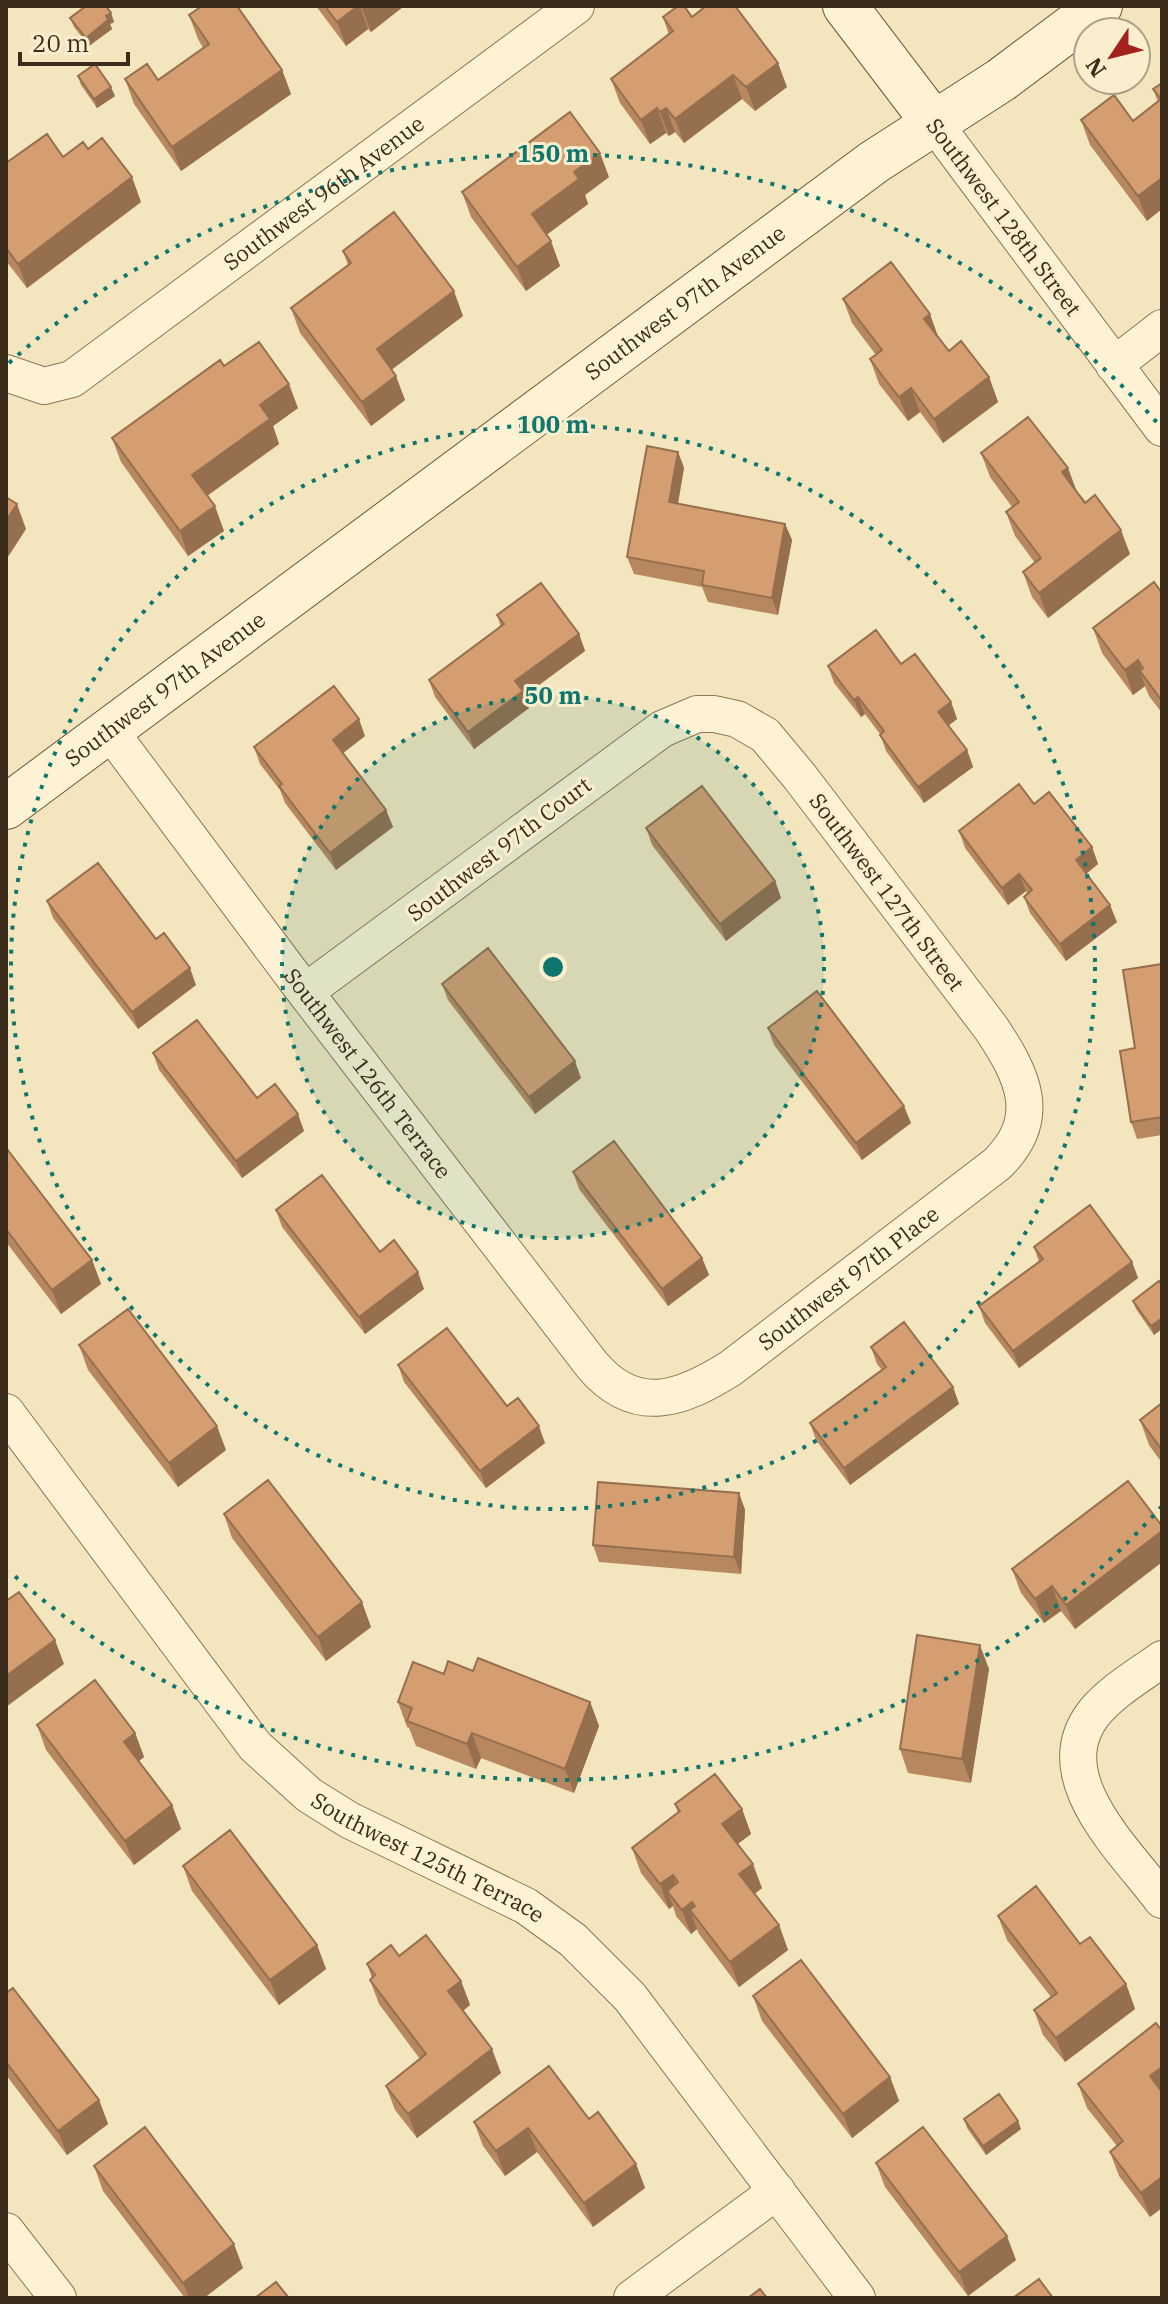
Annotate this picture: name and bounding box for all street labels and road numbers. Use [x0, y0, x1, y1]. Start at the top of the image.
street label: Southwest 96th Avenue [217, 109, 430, 276]
street label: Southwest 128th Street [920, 112, 1088, 322]
street label: Southwest 97th Avenue [579, 218, 791, 386]
street label: Southwest 97th Avenue [58, 604, 271, 773]
street label: Southwest 97th Court [401, 770, 597, 927]
street label: Southwest 127th Street [803, 787, 971, 997]
street label: Southwest 126th Terrace [278, 962, 458, 1184]
street label: Southwest 97th Place [752, 1199, 945, 1356]
street label: Southwest 125th Terrace [306, 1785, 551, 1929]

